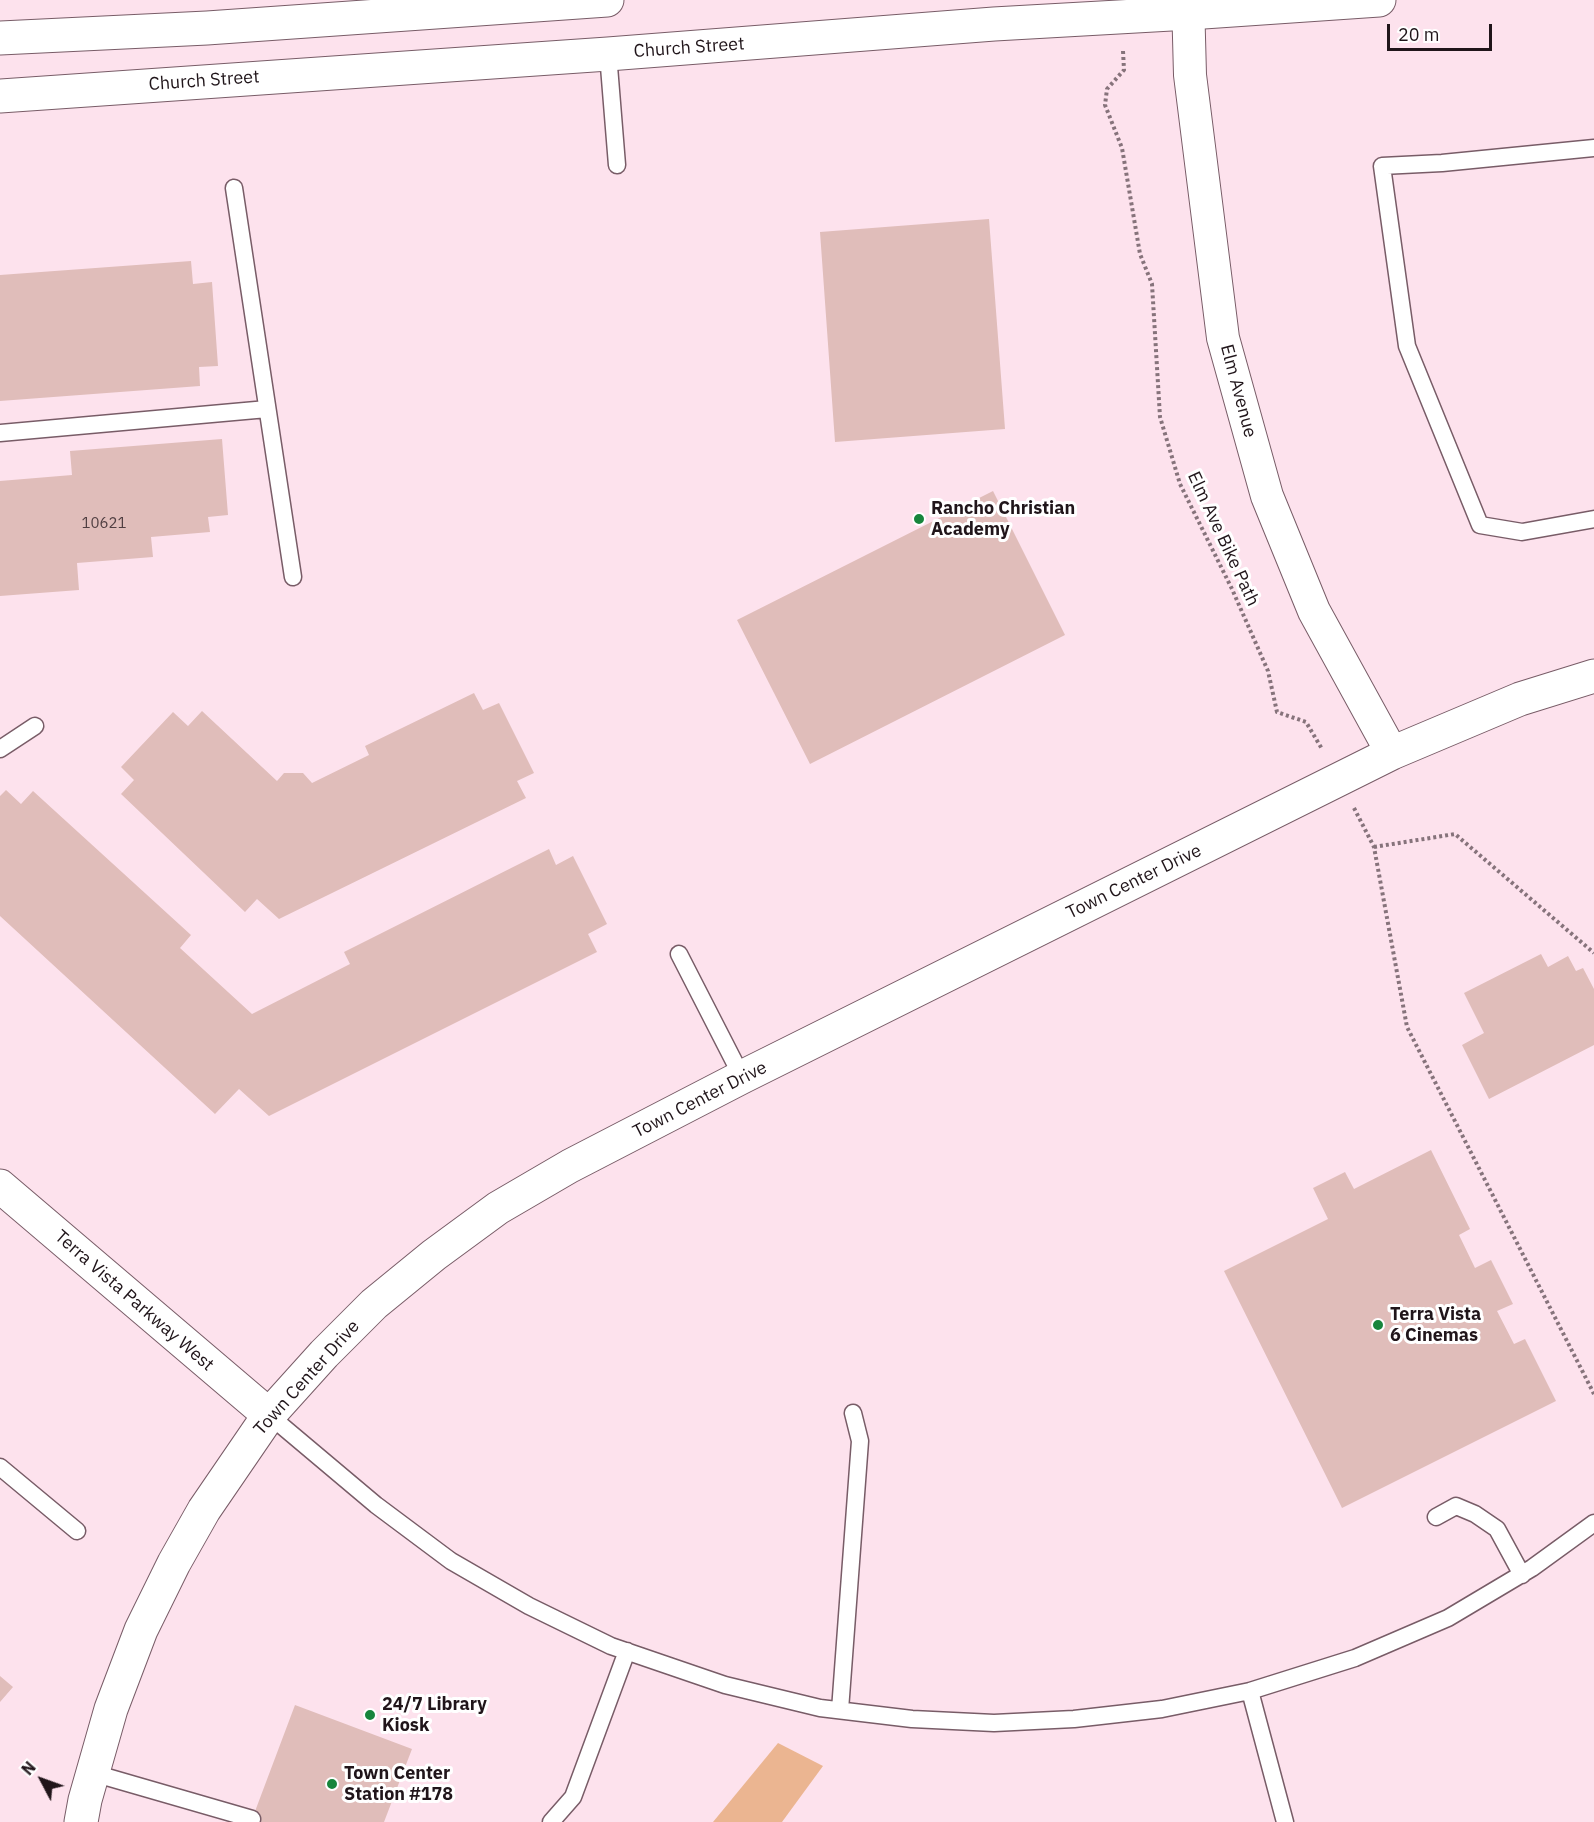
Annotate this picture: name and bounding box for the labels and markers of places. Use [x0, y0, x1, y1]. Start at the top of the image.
place label: Rancho Christian Academy [931, 498, 1075, 540]
marker: Rancho Christian Academy [912, 512, 926, 526]
place label: Terra Vista 6 Cinemas [1390, 1304, 1481, 1346]
marker: Terra Vista 6 Cinemas [1371, 1318, 1385, 1332]
place label: 24/7 Library Kiosk [382, 1694, 487, 1736]
marker: 24/7 Library Kiosk [363, 1708, 377, 1722]
place label: Town Center Station #178 [344, 1763, 453, 1806]
marker: Town Center Station #178 [325, 1777, 339, 1791]

